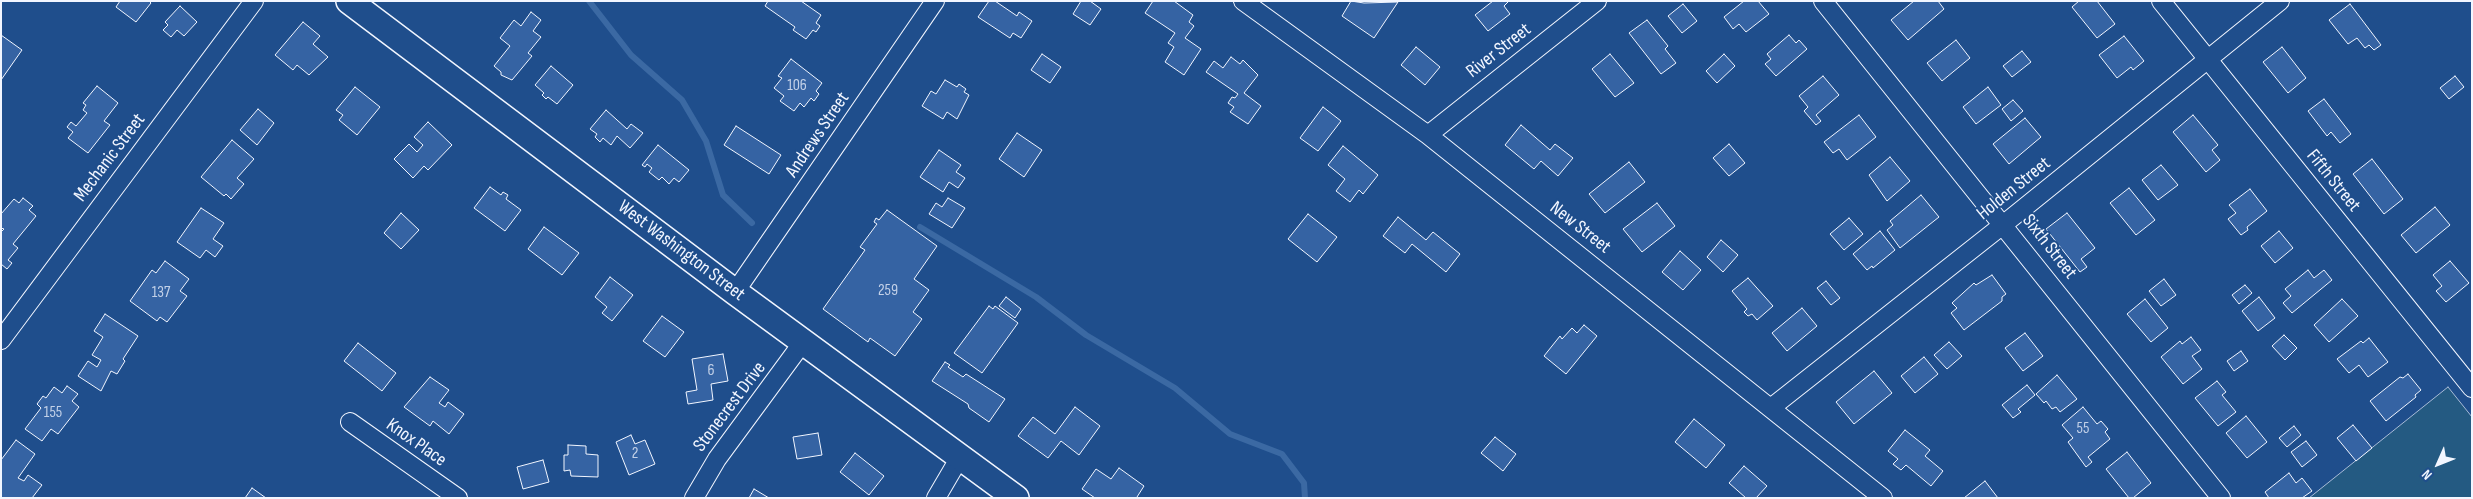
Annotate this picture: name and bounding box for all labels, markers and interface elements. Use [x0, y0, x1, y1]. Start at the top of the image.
street label: River Street [1462, 19, 1536, 83]
house number: 106 [787, 76, 807, 96]
street label: Andrews Street [781, 88, 855, 182]
street label: Mechanic Street [69, 109, 151, 207]
street label: Fifth Street [2301, 145, 2365, 217]
street label: Holden Street [1973, 152, 2055, 226]
street label: West Washington Street [613, 196, 749, 306]
street label: New Street [1545, 197, 1615, 259]
street label: Sixth Street [2017, 210, 2081, 284]
house number: 259 [878, 281, 898, 301]
house number: 137 [152, 283, 170, 303]
street label: Stonecrest Drive [689, 358, 771, 456]
house number: 6 [707, 361, 715, 381]
house number: 155 [44, 403, 62, 423]
street label: Knox Place [381, 414, 451, 472]
house number: 55 [2077, 419, 2089, 439]
north arrow [2413, 439, 2463, 489]
house number: 2 [632, 444, 638, 464]
text: N [2418, 466, 2436, 483]

